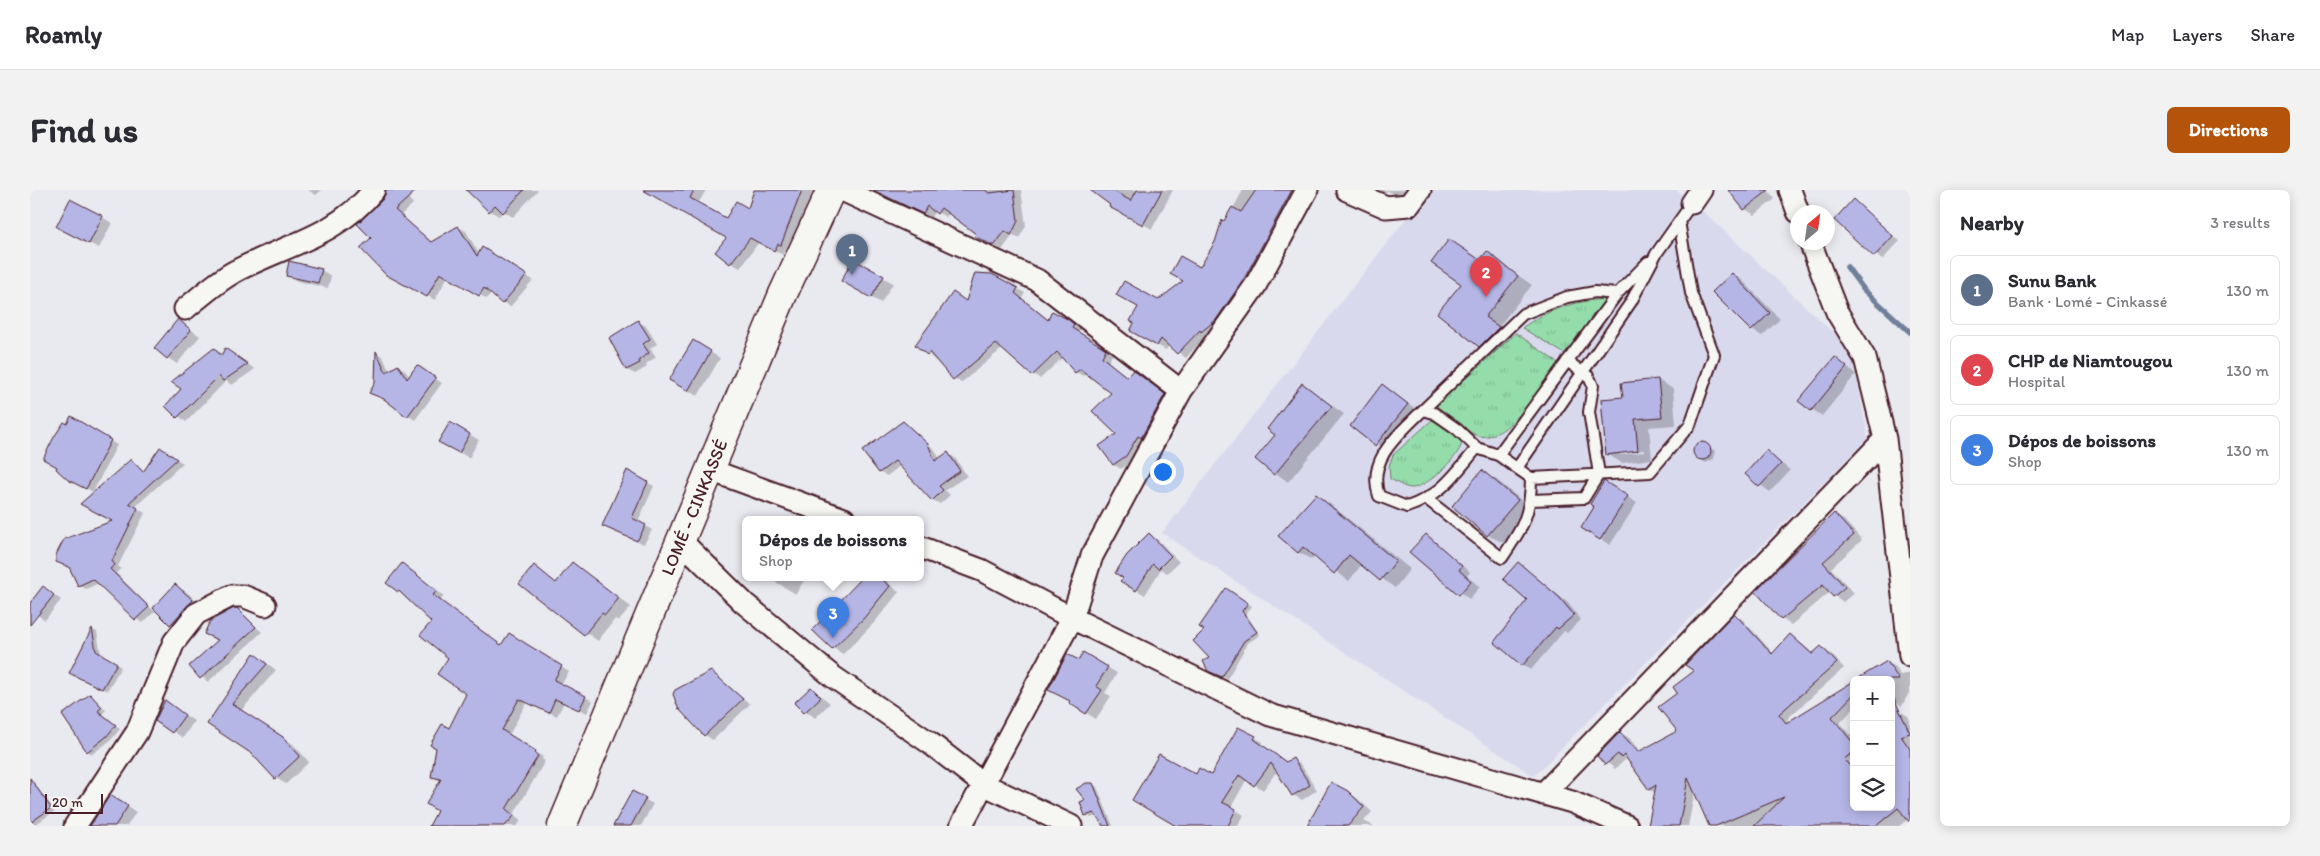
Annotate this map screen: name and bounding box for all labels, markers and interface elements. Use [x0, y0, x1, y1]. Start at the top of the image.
text: Roamly [25, 20, 102, 49]
text: Map [2111, 24, 2144, 46]
text: Layers [2172, 24, 2222, 46]
text: Share [2250, 24, 2295, 46]
button: Directions [2167, 107, 2290, 153]
text: Find us [30, 109, 138, 151]
north arrow [1790, 205, 1835, 250]
text: Nearby [1960, 210, 2024, 235]
text: 3 results [2210, 213, 2270, 232]
pin: 1 [836, 234, 868, 275]
pin: 2 [1470, 256, 1502, 297]
text: Sunu Bank [2008, 269, 2096, 292]
text: 1 [1973, 281, 1981, 300]
text: 130 m [2226, 281, 2269, 300]
text: Bank · Lomé - Cinkassé [2008, 292, 2167, 311]
text: CHP de Niamtougou [2008, 349, 2172, 372]
text: 2 [1973, 361, 1981, 380]
text: 130 m [2226, 361, 2269, 380]
text: Hospital [2008, 372, 2065, 391]
text: Dépos de boissons [2008, 429, 2156, 452]
street label: LOMÉ - CINKASSÉ [656, 436, 732, 579]
text: 3 [1973, 441, 1981, 460]
text: 130 m [2226, 441, 2269, 460]
text: Shop [2008, 452, 2042, 471]
your location [1150, 459, 1176, 485]
popup [742, 516, 924, 581]
text: Dépos de boissons [759, 528, 907, 551]
text: Shop [759, 551, 793, 570]
pin: 3 [817, 597, 849, 638]
map controls [1850, 676, 1895, 811]
button: + [1850, 676, 1895, 721]
button: − [1850, 721, 1895, 766]
button: layers [1850, 766, 1895, 811]
scale bar [45, 791, 102, 814]
text: 20 m [52, 794, 83, 811]

